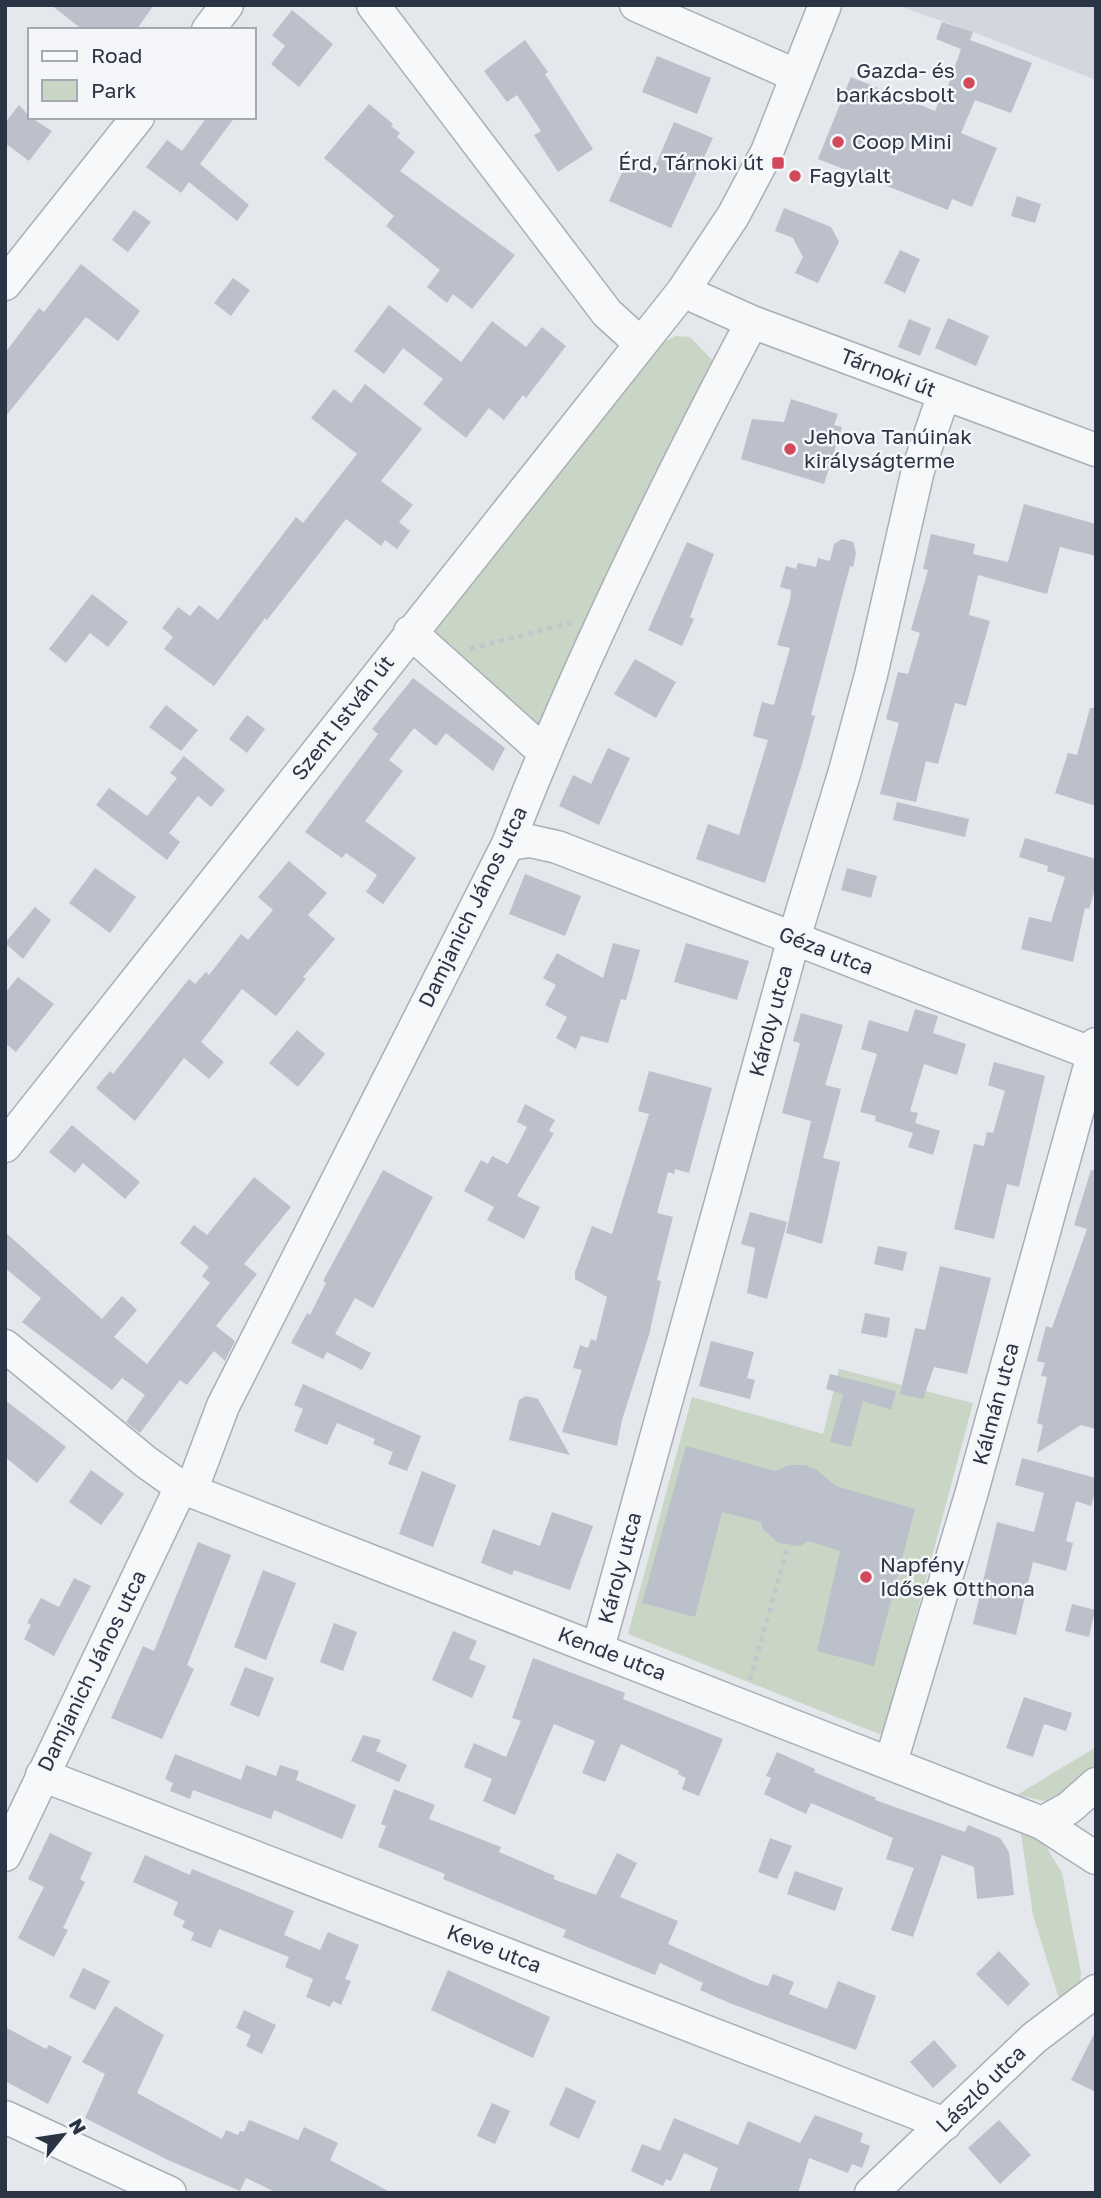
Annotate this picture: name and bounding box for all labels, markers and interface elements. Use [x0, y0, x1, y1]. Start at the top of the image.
legend [28, 28, 256, 119]
text: Road [91, 42, 142, 68]
place label: Gazda- és barkácsbolt [836, 57, 955, 107]
marker: Gazda- és barkácsbolt [961, 75, 977, 91]
text: Park [91, 77, 137, 103]
place label: Coop Mini [852, 128, 952, 154]
marker: Coop Mini [830, 134, 846, 150]
place label: Érd, Tárnoki út [618, 149, 764, 175]
marker: Érd, Tárnoki út [770, 155, 786, 171]
place label: Fagylalt [809, 162, 891, 188]
marker: Fagylalt [787, 168, 803, 184]
street label: Tárnoki út [837, 342, 940, 402]
place label: Jehova Tanúinak királyságterme [804, 423, 972, 473]
marker: Jehova Tanúinak királyságterme [782, 441, 798, 457]
street label: Szent István út [285, 650, 399, 785]
street label: Damjanich János utca [412, 802, 532, 1011]
street label: Géza utca [775, 920, 877, 980]
street label: Károly utca [743, 962, 797, 1079]
street label: Kálmán utca [966, 1340, 1024, 1468]
street label: Károly utca [592, 1509, 646, 1626]
place label: Napfény Idősek Otthona [880, 1551, 1035, 1601]
street label: Damjanich János utca [31, 1566, 151, 1775]
marker: Napfény Idősek Otthona [858, 1569, 874, 1585]
street label: Kende utca [555, 1621, 670, 1686]
street label: Keve utca [443, 1918, 545, 1978]
street label: László utca [930, 2039, 1031, 2137]
north arrow [28, 2100, 98, 2170]
text: N [65, 2114, 92, 2138]

